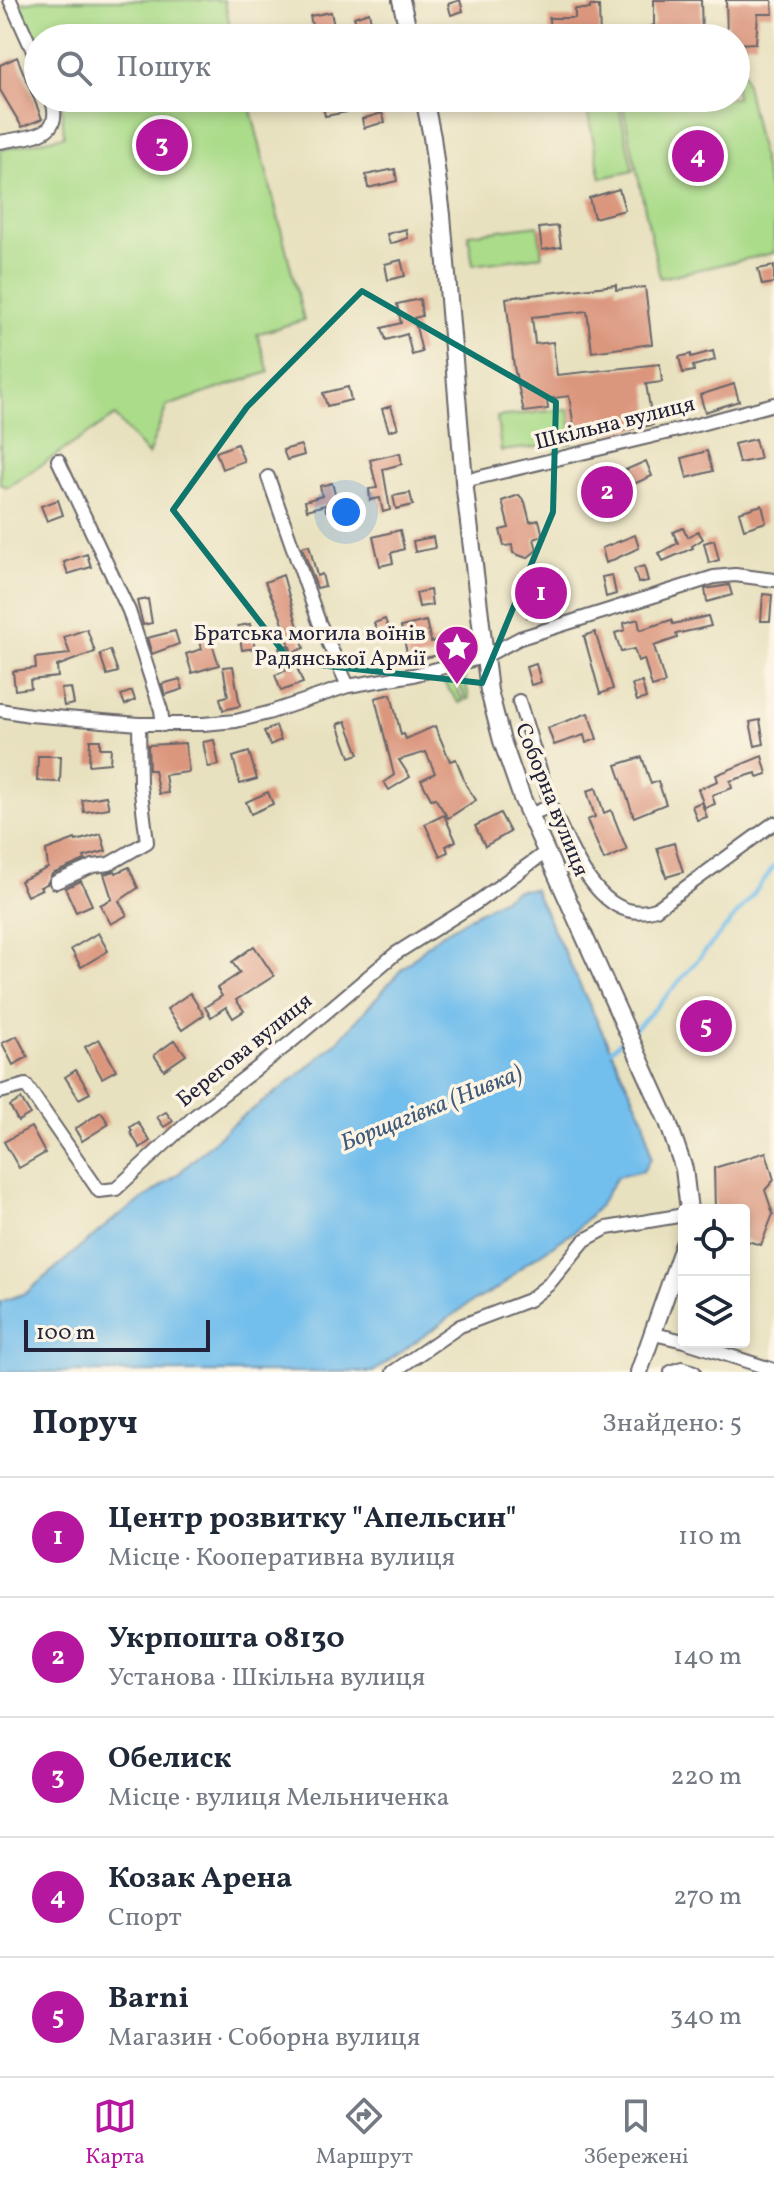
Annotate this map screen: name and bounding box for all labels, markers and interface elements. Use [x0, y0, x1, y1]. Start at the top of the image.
search box [24, 24, 750, 112]
icon: search [52, 46, 96, 90]
text: Пошук [116, 47, 211, 89]
pin: 3 [136, 115, 188, 175]
pin: 4 [672, 126, 724, 186]
street label: Шкільна вулиця [532, 389, 698, 459]
pin: 2 [581, 462, 633, 522]
your location [326, 492, 366, 532]
pin: 1 [515, 563, 567, 623]
place label: Братська могила воїнів Радянської Армії [193, 619, 426, 675]
place icon: Братська могила воїнів Радянської Армії [433, 623, 481, 686]
street label: Соборна вулиця [506, 719, 596, 881]
street label: Берегова вулиця [170, 987, 320, 1115]
pin: 5 [680, 996, 732, 1056]
water label: Борщагівка (Нивка) [336, 1057, 528, 1161]
map controls [678, 1204, 750, 1348]
button: locate [678, 1204, 750, 1276]
button: layers [678, 1276, 750, 1348]
scale bar [24, 1316, 210, 1352]
text: 100 m [36, 1318, 95, 1349]
text: Поруч [32, 1401, 138, 1448]
text: Знайдено: 5 [602, 1406, 742, 1442]
text: Центр розвитку "Апельсин" [108, 1498, 517, 1540]
text: 1 [53, 1519, 63, 1555]
text: 110 m [678, 1519, 742, 1555]
text: Місце · Кооперативна вулиця [108, 1540, 455, 1576]
text: Укрпошта 08130 [108, 1618, 345, 1660]
text: 2 [51, 1639, 65, 1675]
text: 140 m [673, 1639, 742, 1675]
text: Установа · Шкільна вулиця [108, 1660, 425, 1696]
text: Обелиск [108, 1738, 232, 1780]
text: 3 [51, 1759, 65, 1795]
text: 220 m [670, 1759, 742, 1795]
text: Місце · вулиця Мельниченка [108, 1780, 449, 1816]
text: Козак Арена [108, 1858, 292, 1900]
text: 4 [50, 1879, 66, 1915]
text: 270 m [673, 1879, 742, 1915]
text: Спорт [108, 1900, 182, 1936]
text: Barni [108, 1978, 189, 2020]
text: 5 [52, 1999, 64, 2035]
text: 340 m [670, 1999, 742, 2035]
text: Магазин · Соборна вулиця [108, 2020, 420, 2056]
tab: Карта [85, 2094, 145, 2173]
tab: Маршрут [316, 2094, 413, 2173]
tab: Збережені [583, 2094, 689, 2173]

